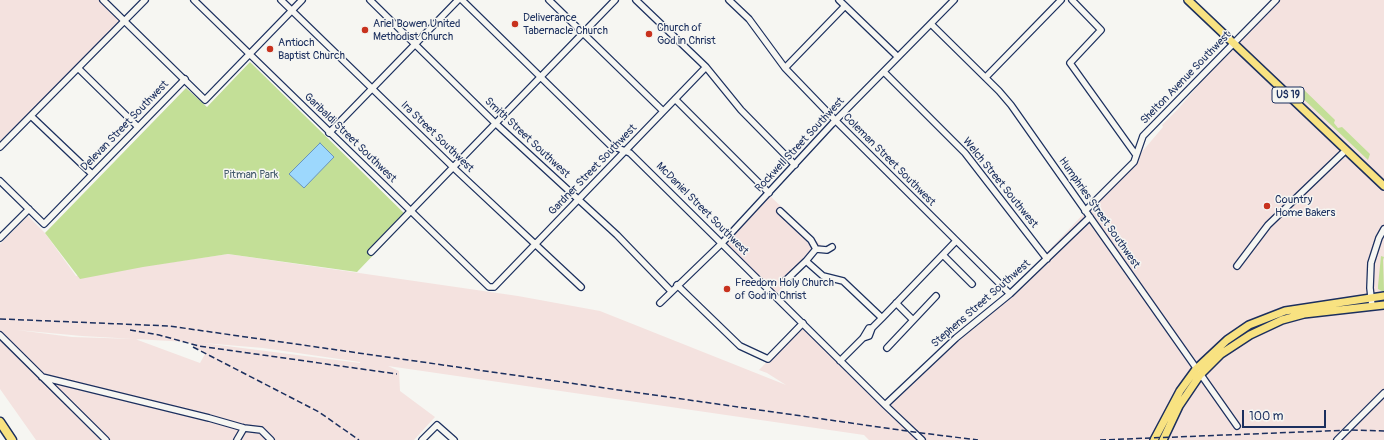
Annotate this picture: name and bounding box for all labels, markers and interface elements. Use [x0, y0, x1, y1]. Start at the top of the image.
place label: Deliverance Tabernacle Church [523, 11, 608, 37]
place label: Ariel Bowen United Methodist Church [373, 17, 460, 43]
marker: Deliverance Tabernacle Church [510, 19, 520, 29]
place label: Church of God in Christ [657, 21, 716, 47]
marker: Ariel Bowen United Methodist Church [360, 25, 370, 35]
marker: Church of God in Christ [644, 29, 654, 39]
street label: Shelton Avenue Southwest [1138, 29, 1234, 127]
place label: Antioch Baptist Church [278, 36, 345, 62]
marker: Antioch Baptist Church [265, 44, 275, 54]
street label: Delevan Street Southwest [78, 78, 172, 174]
road number: US 19 [1272, 87, 1304, 103]
street label: Garibaldi Street Southwest [301, 91, 399, 185]
street label: Smith Street Southwest [482, 95, 572, 181]
street label: Rockwell Street Southwest [753, 95, 847, 195]
street label: Ira Street Southwest [398, 99, 476, 175]
street label: Coleman Street Southwest [840, 111, 938, 209]
street label: Gardner Street Southwest [546, 122, 640, 218]
street label: Welch Street Southwest [959, 135, 1041, 231]
street label: Humphries Street Southwest [1056, 155, 1142, 271]
street label: McDaniel Street Southwest [653, 160, 751, 258]
park label: Pitman Park [224, 168, 278, 182]
place label: Country Home Bakers [1275, 193, 1335, 219]
marker: Country Home Bakers [1262, 201, 1272, 211]
street label: Stephens Street Southwest [929, 257, 1033, 351]
place label: Freedom Holy Church of God in Christ [735, 276, 834, 302]
marker: Freedom Holy Church of God in Christ [722, 284, 732, 294]
scale bar [1244, 402, 1328, 428]
text: 100 m [1249, 409, 1283, 424]

